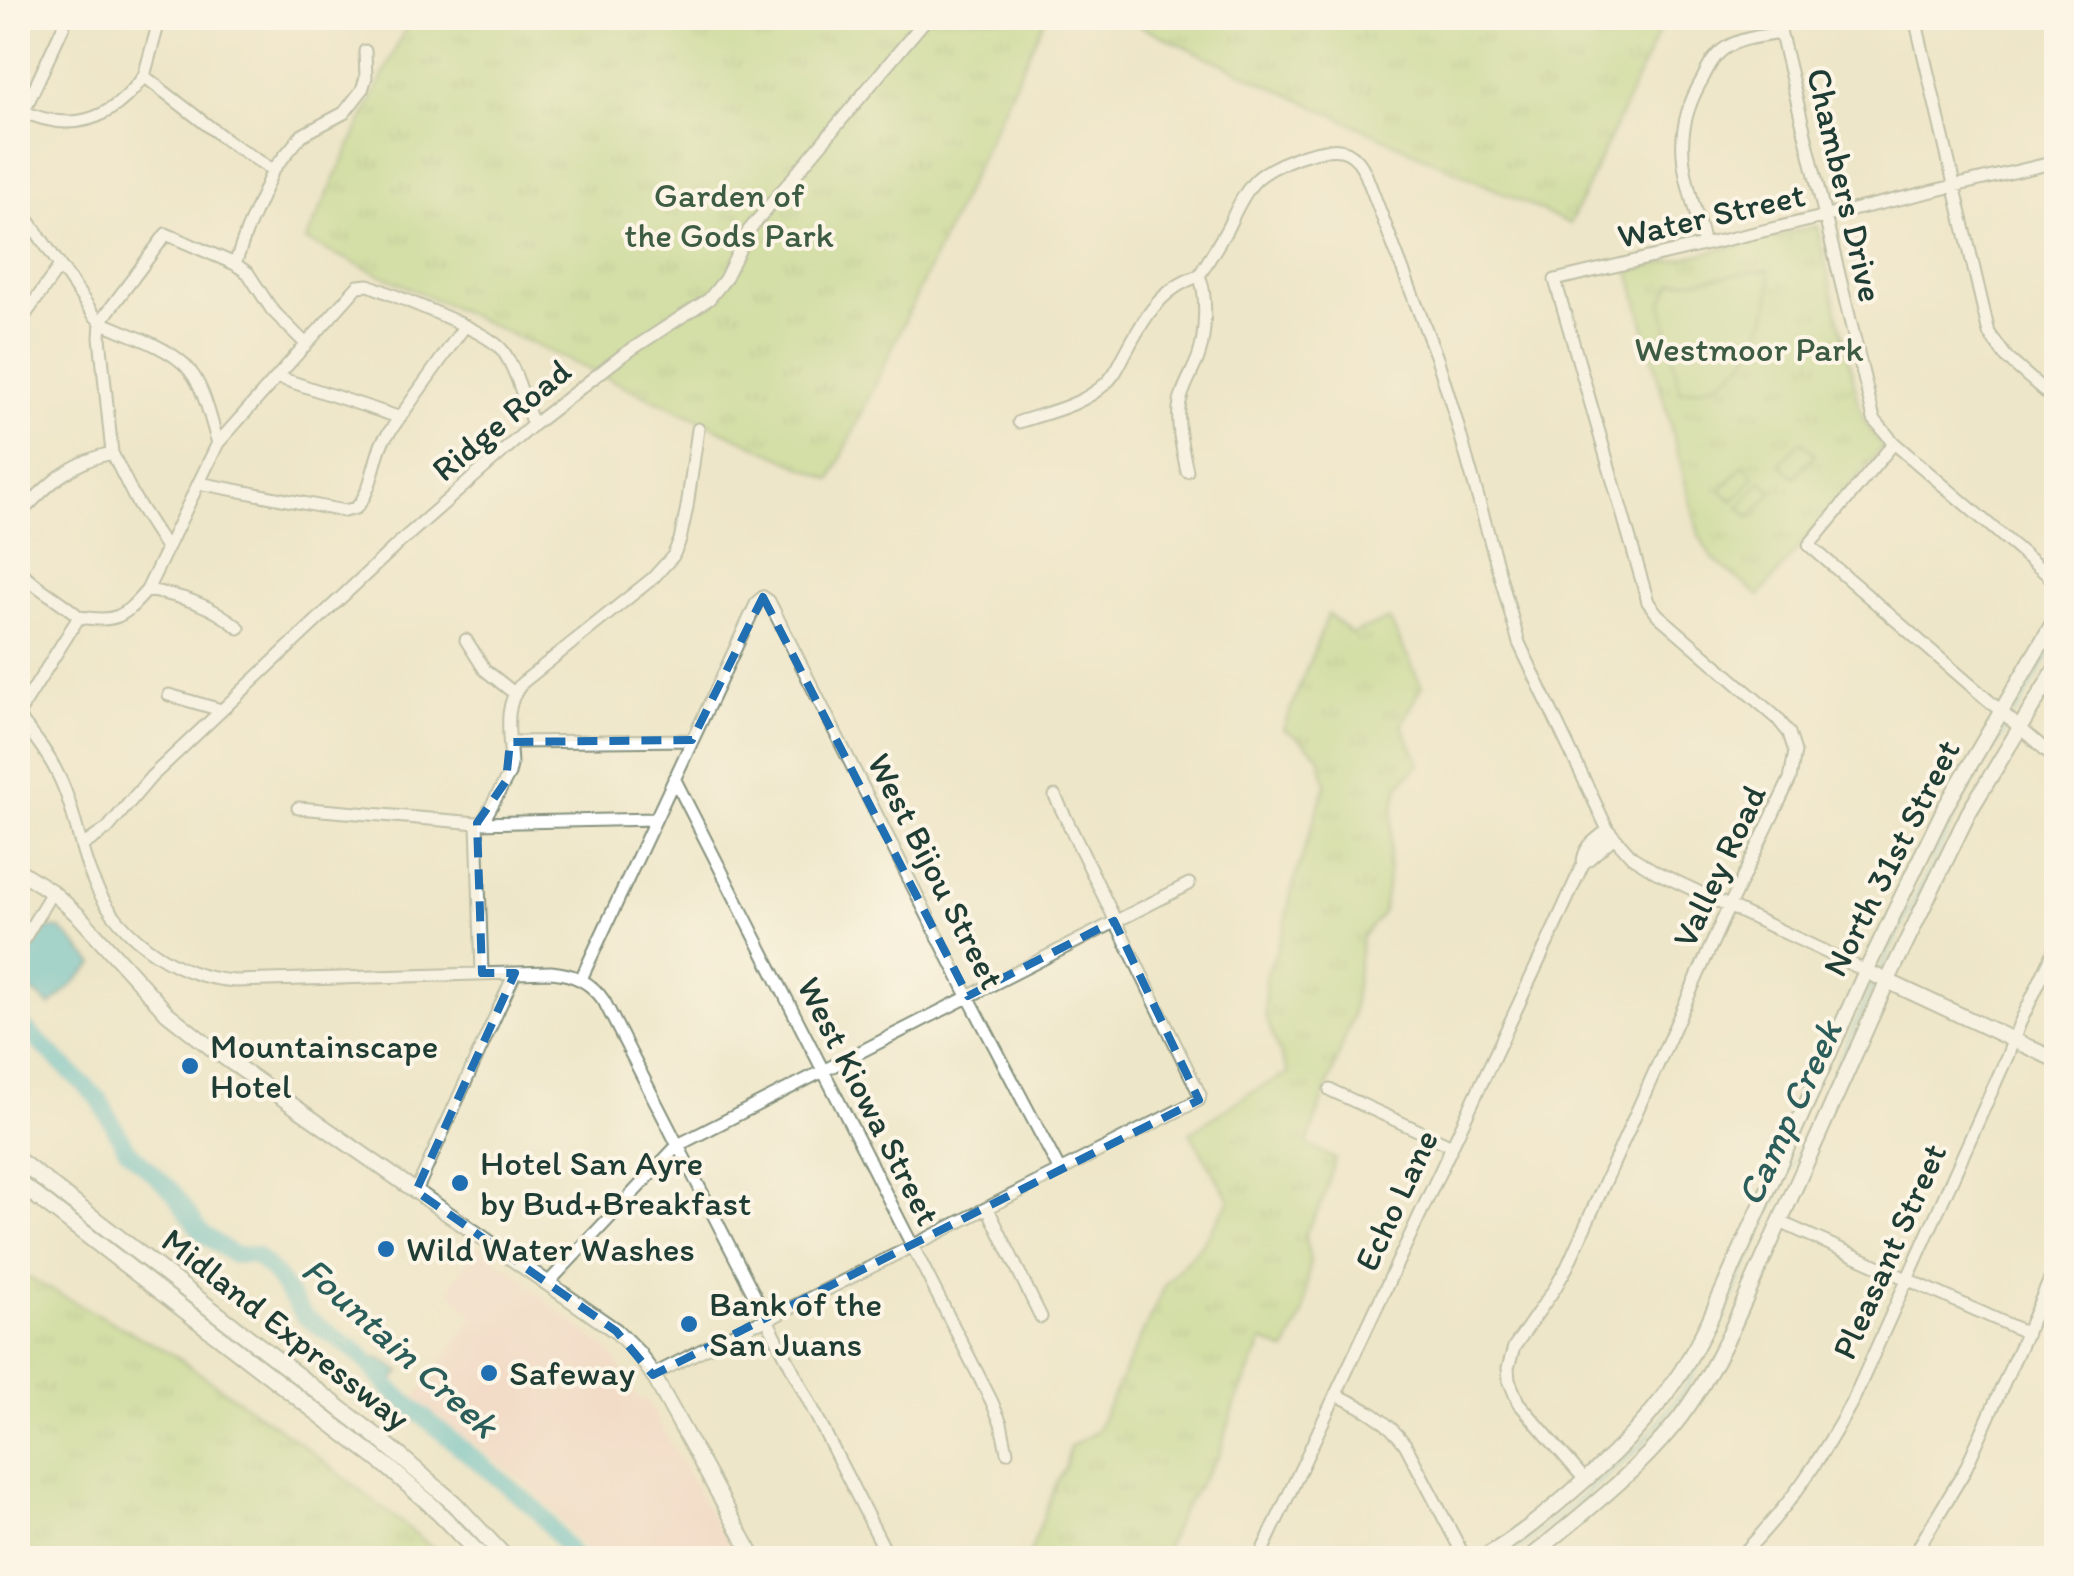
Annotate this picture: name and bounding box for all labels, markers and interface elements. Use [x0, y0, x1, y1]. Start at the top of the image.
street label: Chambers Drive [1798, 64, 1892, 306]
street label: Water Street [1613, 173, 1809, 257]
park label: Garden of the Gods Park [624, 174, 834, 256]
park label: Westmoor Park [1634, 328, 1864, 370]
street label: Ridge Road [423, 350, 579, 490]
street label: North 31st Street [1813, 733, 1969, 983]
street label: West Bijou Street [858, 746, 1014, 996]
street label: Valley Road [1663, 778, 1775, 954]
street label: West Kiowa Street [788, 970, 950, 1232]
water label: Camp Creek [1726, 1011, 1853, 1213]
place label: Mountainscape Hotel [210, 1025, 438, 1107]
marker: Mountainscape Hotel [179, 1055, 201, 1077]
street label: Echo Lane [1345, 1123, 1447, 1277]
street label: Pleasant Street [1823, 1137, 1955, 1365]
place label: Hotel San Ayre by Bud+Breakfast [480, 1142, 751, 1224]
marker: Hotel San Ayre by Bud+Breakfast [449, 1172, 471, 1194]
street label: Midland Expressway [153, 1219, 419, 1439]
place label: Wild Water Washes [406, 1228, 695, 1270]
marker: Wild Water Washes [375, 1238, 397, 1260]
water label: Fountain Creek [292, 1247, 510, 1449]
place label: Bank of the San Juans [709, 1283, 882, 1365]
marker: Bank of the San Juans [678, 1313, 700, 1335]
place label: Safeway [509, 1352, 635, 1394]
marker: Safeway [478, 1362, 500, 1384]

